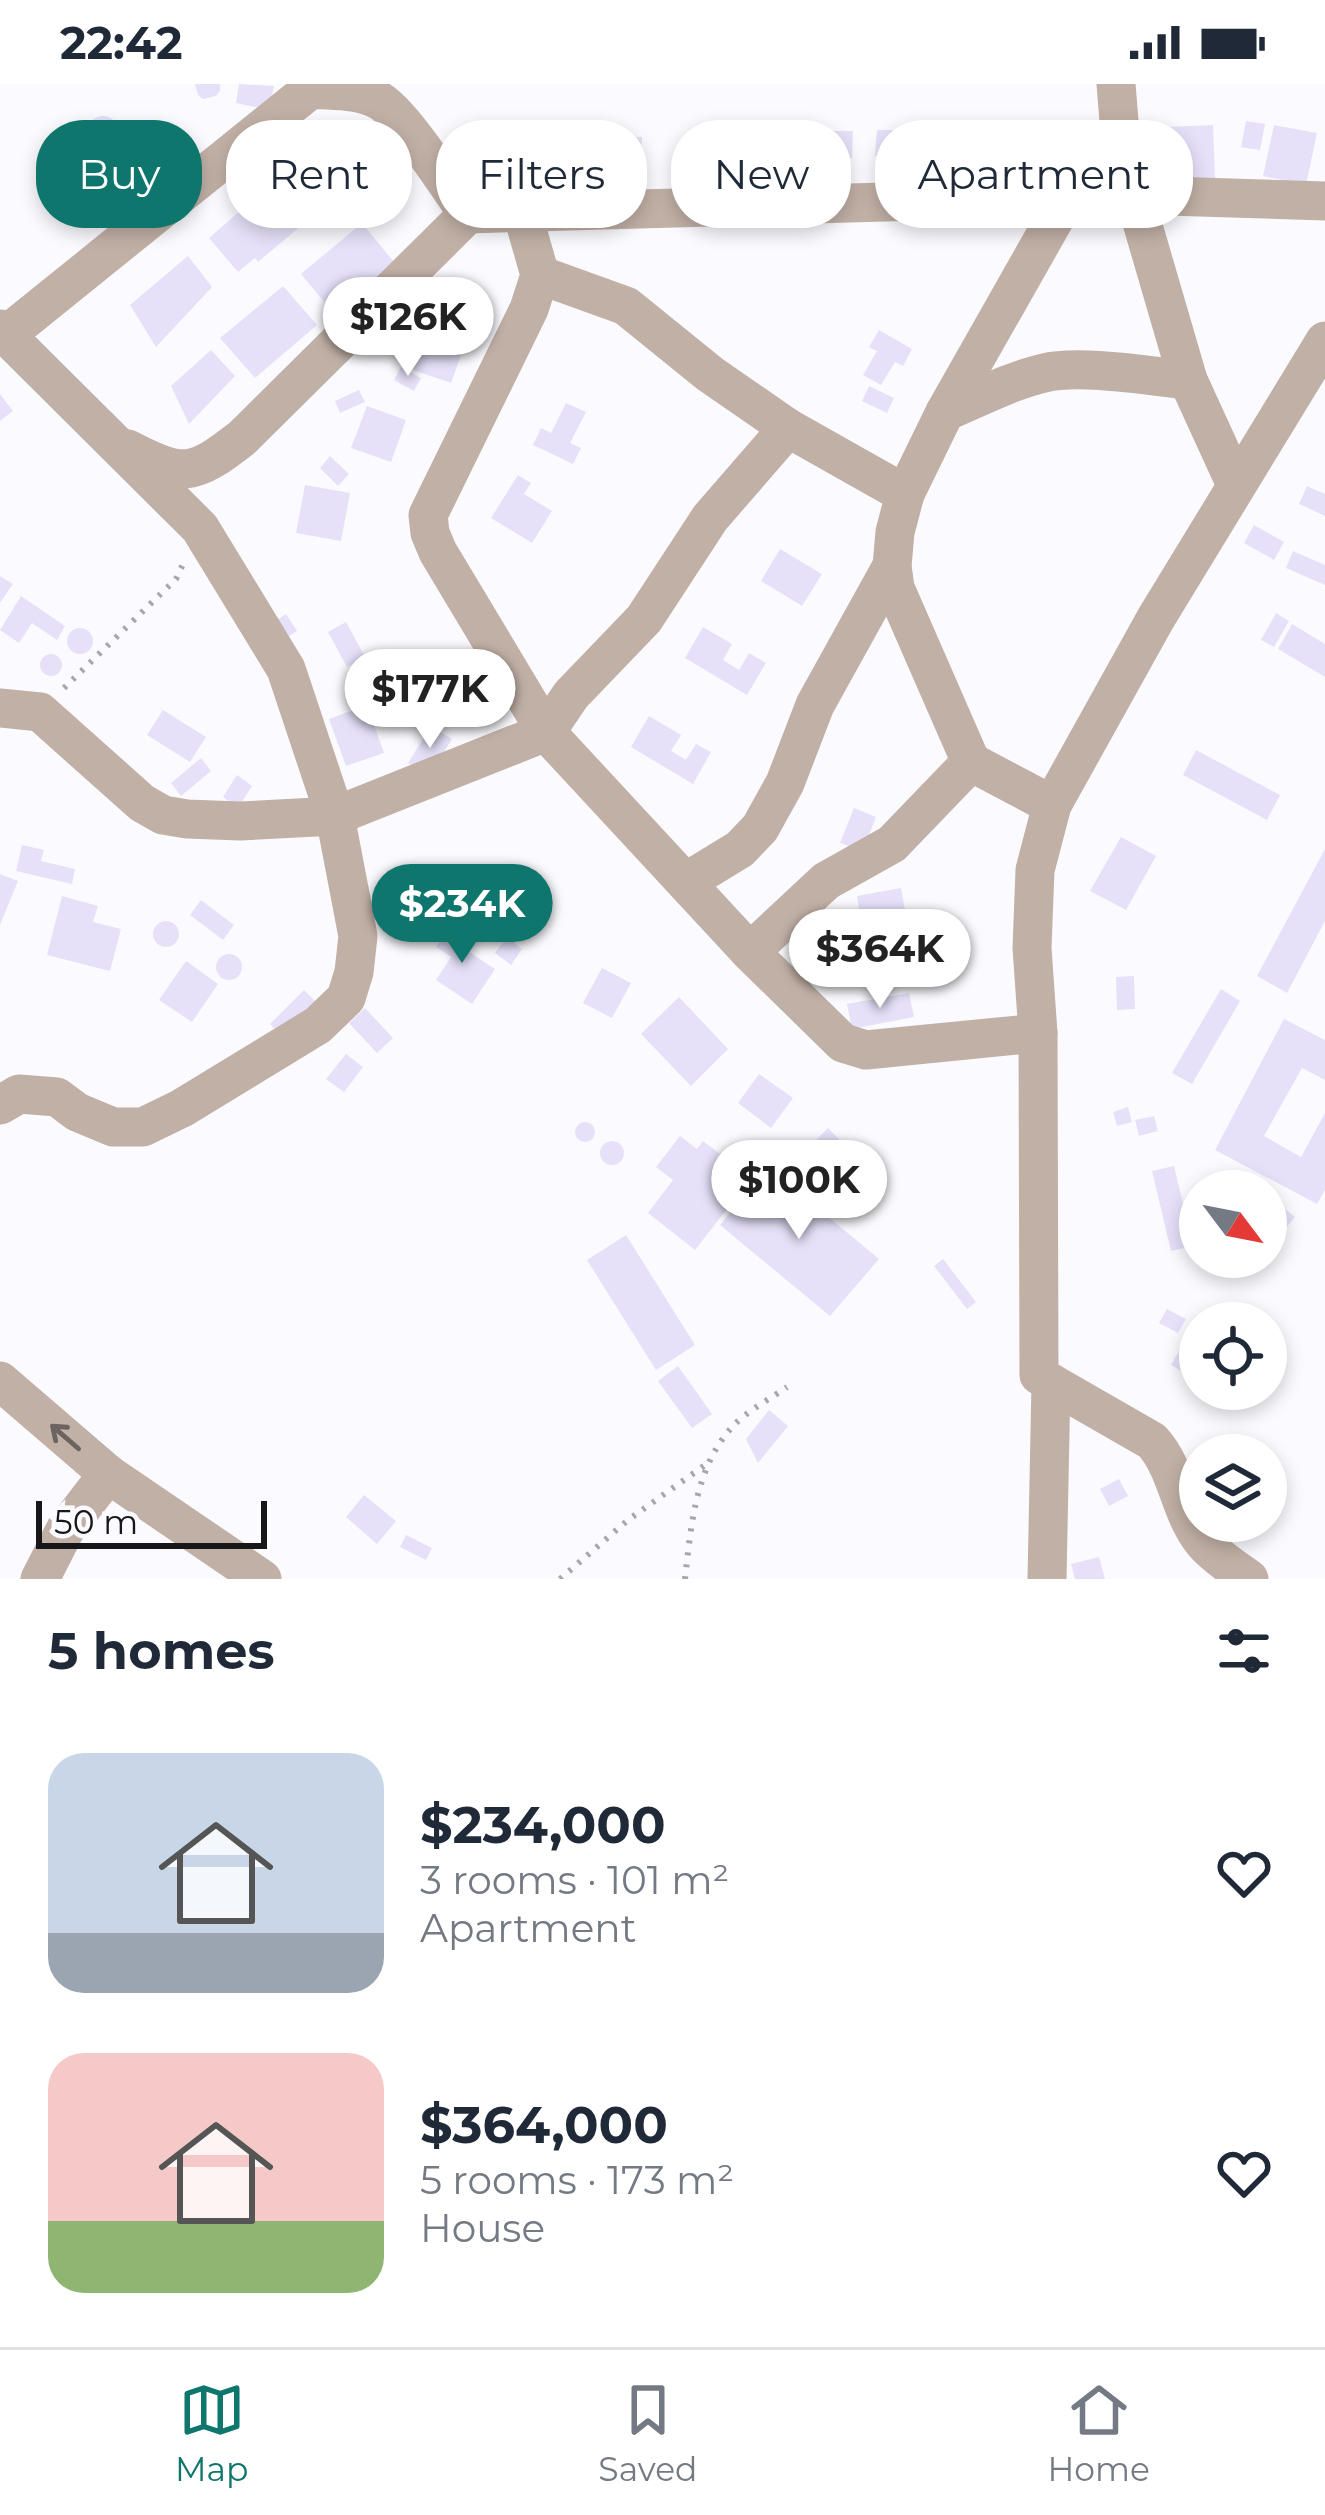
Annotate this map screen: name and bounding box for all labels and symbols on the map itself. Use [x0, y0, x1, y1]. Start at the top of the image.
pin: $126K [324, 277, 492, 379]
pin: $177K [346, 649, 514, 751]
pin: $234K [378, 864, 546, 966]
pin: $364K [796, 909, 964, 1011]
pin: $100K [715, 1140, 883, 1242]
north arrow [1179, 1170, 1287, 1278]
one-way arrow [50, 1424, 81, 1451]
scale bar [36, 1495, 267, 1548]

